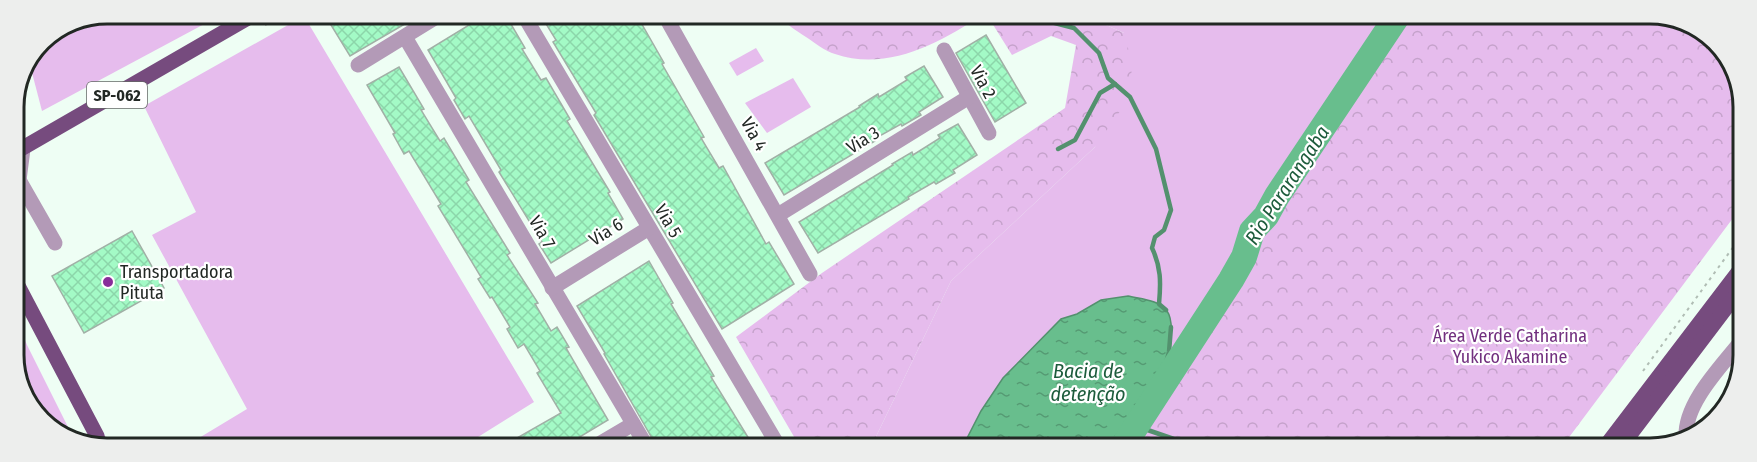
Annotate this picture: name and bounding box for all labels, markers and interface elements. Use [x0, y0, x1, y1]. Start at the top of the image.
street label: Via 2 [965, 62, 1001, 103]
road number: SP-062 [87, 82, 147, 108]
street label: Via 4 [736, 113, 772, 155]
street label: Via 3 [842, 121, 884, 159]
water label: Rio Pararangaba [1240, 121, 1334, 249]
street label: Via 5 [650, 200, 686, 242]
street label: Via 7 [524, 212, 560, 252]
street label: Via 6 [585, 213, 627, 251]
place label: Transportadora Pituta [120, 261, 233, 304]
marker: Transportadora Pituta [101, 275, 115, 289]
park label: Área Verde Catharina Yukico Akamine [1433, 324, 1587, 368]
water label: Bacia de detenção [1050, 359, 1126, 406]

